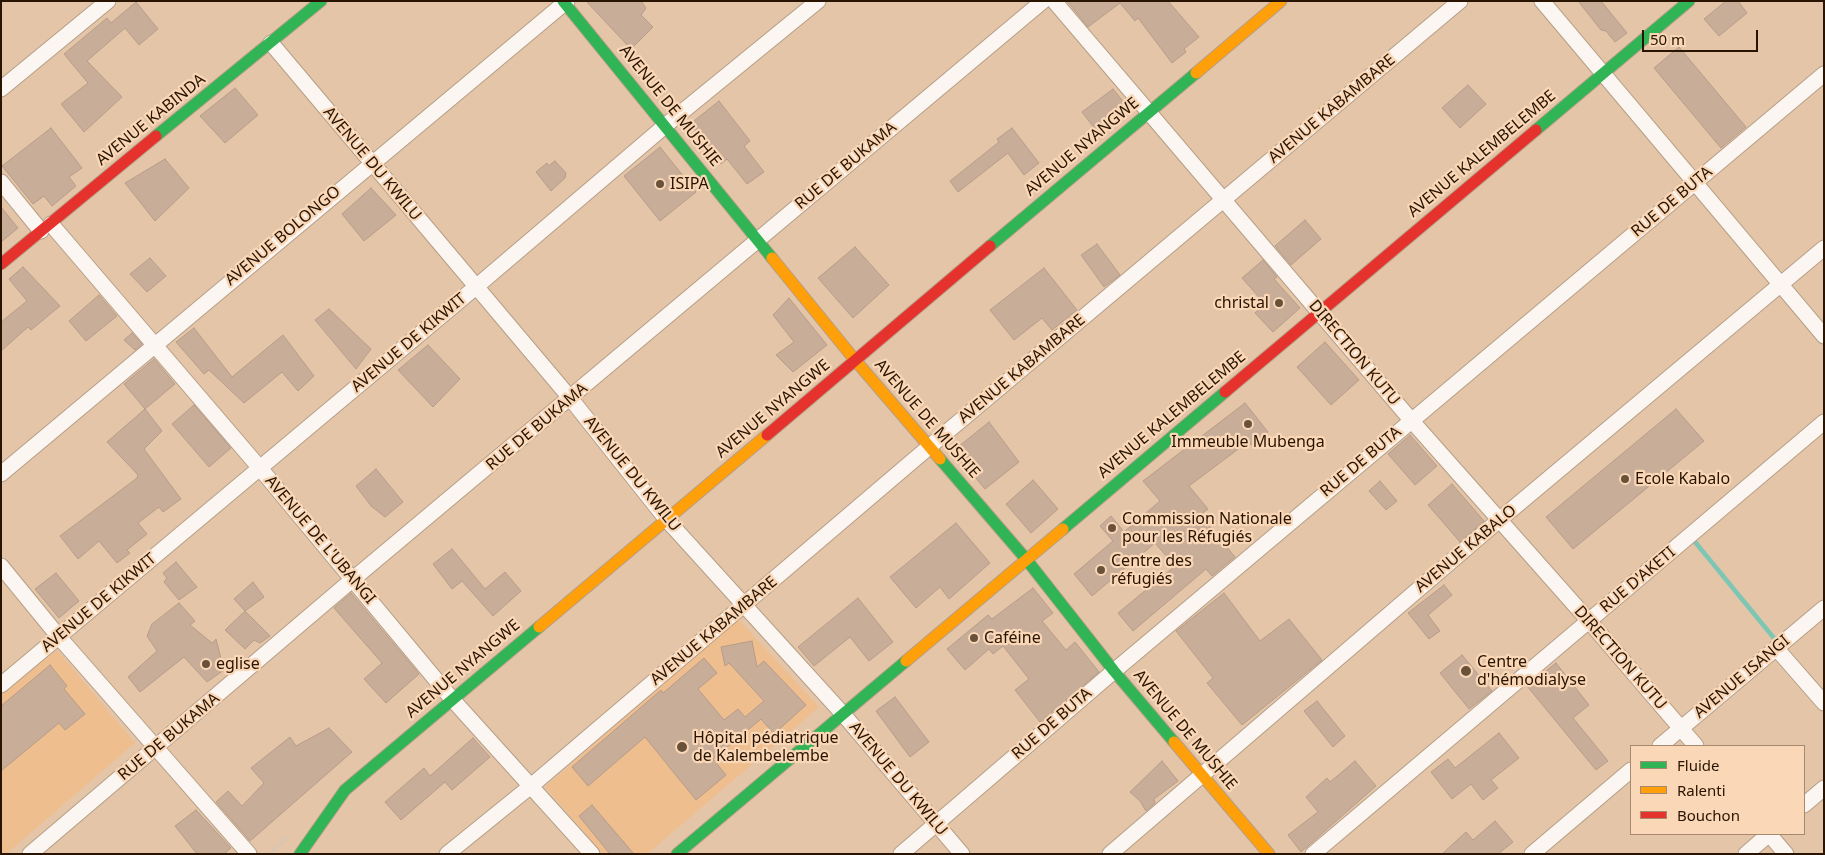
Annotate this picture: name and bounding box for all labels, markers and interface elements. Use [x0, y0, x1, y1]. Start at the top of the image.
scale bar [1645, 20, 1761, 52]
text: 50 m [1650, 29, 1685, 49]
street label: AVENUE DE MUSHIE [615, 41, 725, 171]
street label: AVENUE KABAMBARE [1265, 50, 1399, 168]
street label: AVENUE KABINDA [93, 70, 209, 170]
street label: AVENUE KALEMBELEMBE [1404, 86, 1560, 222]
street label: AVENUE NYANGWE [1021, 94, 1143, 200]
street label: AVENUE DU KWILU [319, 103, 425, 225]
street label: RUE DE BUKAMA [791, 118, 901, 214]
street label: RUE DE BUTA [1628, 163, 1716, 241]
place label: ISIPA [670, 174, 709, 194]
marker: ISIPA [654, 178, 666, 190]
street label: AVENUE BOLONGO [221, 182, 345, 290]
street label: AVENUE DE KIKWIT [348, 289, 470, 397]
place label: christal [1214, 293, 1269, 313]
marker: christal [1273, 297, 1285, 309]
street label: DIRECTION KUTU [1304, 297, 1404, 409]
street label: AVENUE KABAMBARE [955, 310, 1089, 428]
street label: AVENUE KALEMBELEMBE [1094, 347, 1250, 483]
street label: AVENUE NYANGWE [712, 356, 834, 462]
street label: AVENUE DE MUSHIE [870, 356, 984, 482]
street label: RUE DE BUKAMA [482, 379, 592, 475]
street label: AVENUE DU KWILU [580, 413, 684, 535]
marker: Immeuble Mubenga [1242, 418, 1254, 430]
street label: RUE DE BUTA [1317, 423, 1405, 501]
place label: Immeuble Mubenga [1171, 432, 1325, 452]
place label: Ecole Kabalo [1635, 469, 1730, 489]
street label: AVENUE DE L'UBANGI [261, 472, 379, 608]
marker: Ecole Kabalo [1619, 473, 1631, 485]
street label: AVENUE KABALO [1411, 501, 1521, 597]
place label: Commission Nationale pour les Réfugiés [1122, 509, 1292, 547]
marker: Commission Nationale pour les Réfugiés [1106, 522, 1118, 534]
street label: RUE D'AKETI [1597, 543, 1679, 617]
street label: AVENUE DE KIKWIT [38, 549, 160, 657]
place label: Centre des réfugiés [1111, 551, 1192, 589]
marker: Centre des réfugiés [1095, 564, 1107, 576]
street label: AVENUE KABAMBARE [647, 572, 781, 690]
street label: DIRECTION KUTU [1570, 602, 1670, 714]
street label: AVENUE NYANGWE [402, 616, 524, 722]
place label: Caféine [984, 628, 1041, 648]
marker: Caféine [968, 632, 980, 644]
street label: AVENUE ISANGI [1690, 632, 1794, 722]
place label: Centre d'hémodialyse [1477, 652, 1586, 690]
place label: eglise [216, 654, 260, 674]
marker: eglise [200, 658, 212, 670]
marker: Centre d'hémodialyse [1459, 664, 1473, 678]
street label: AVENUE DE MUSHIE [1129, 666, 1241, 794]
street label: RUE DE BUTA [1008, 684, 1096, 764]
street label: RUE DE BUKAMA [114, 689, 224, 785]
street label: AVENUE DU KWILU [845, 718, 951, 840]
place label: Hôpital pédiatrique de Kalembelembe [693, 728, 839, 766]
marker: Hôpital pédiatrique de Kalembelembe [675, 740, 689, 754]
legend [1630, 745, 1805, 835]
text: Fluide [1677, 755, 1719, 775]
text: Ralenti [1677, 780, 1726, 800]
text: Bouchon [1677, 805, 1740, 825]

